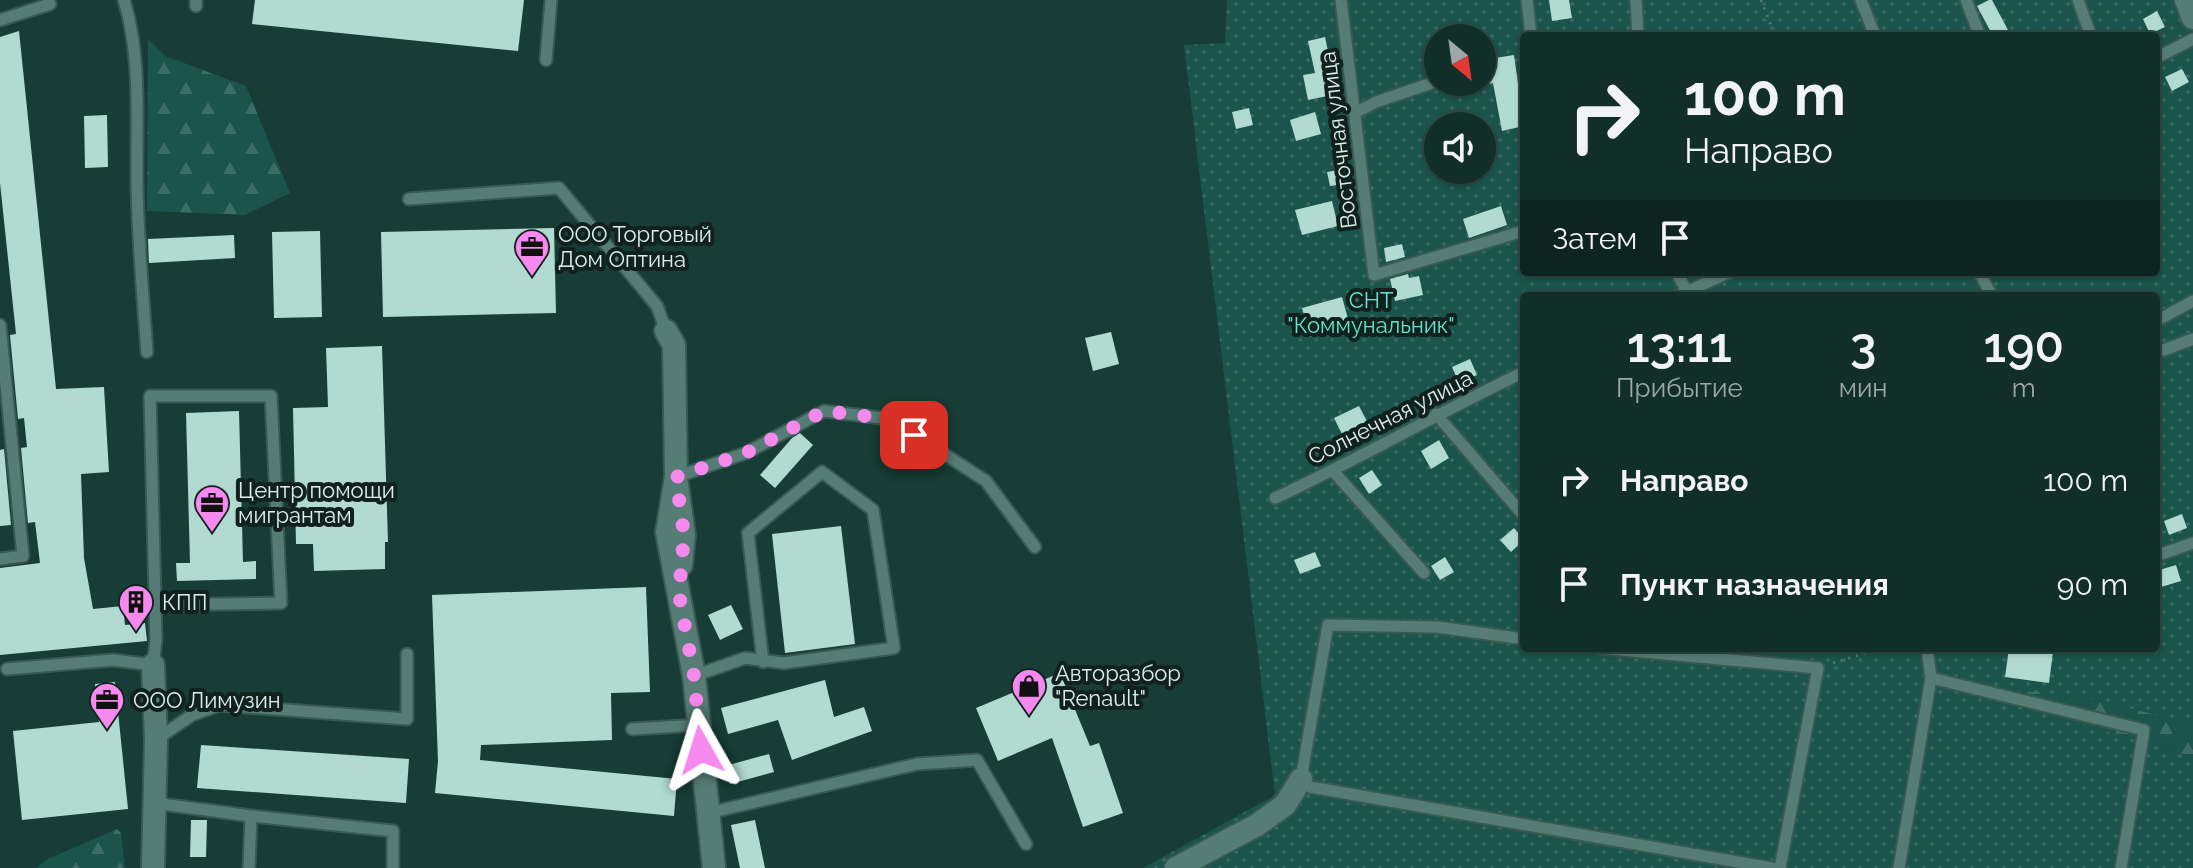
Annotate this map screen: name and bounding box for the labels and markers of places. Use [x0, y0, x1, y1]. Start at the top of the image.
place label: ООО Торговый Дом Оптина [558, 221, 712, 272]
office icon: ООО Торговый Дом Оптина [513, 228, 551, 278]
pin [880, 401, 948, 469]
place label: Центр помощи мигрантам [238, 477, 395, 528]
office icon: Центр помощи мигрантам [193, 484, 231, 534]
building icon: КПП [117, 583, 155, 633]
place label: КПП [162, 589, 207, 615]
place label: Авторазбор "Renault" [1055, 660, 1181, 711]
shop icon: Авторазбор "Renault" [1010, 667, 1048, 717]
office icon: ООО Лимузин [88, 681, 126, 731]
place label: ООО Лимузин [133, 687, 281, 713]

